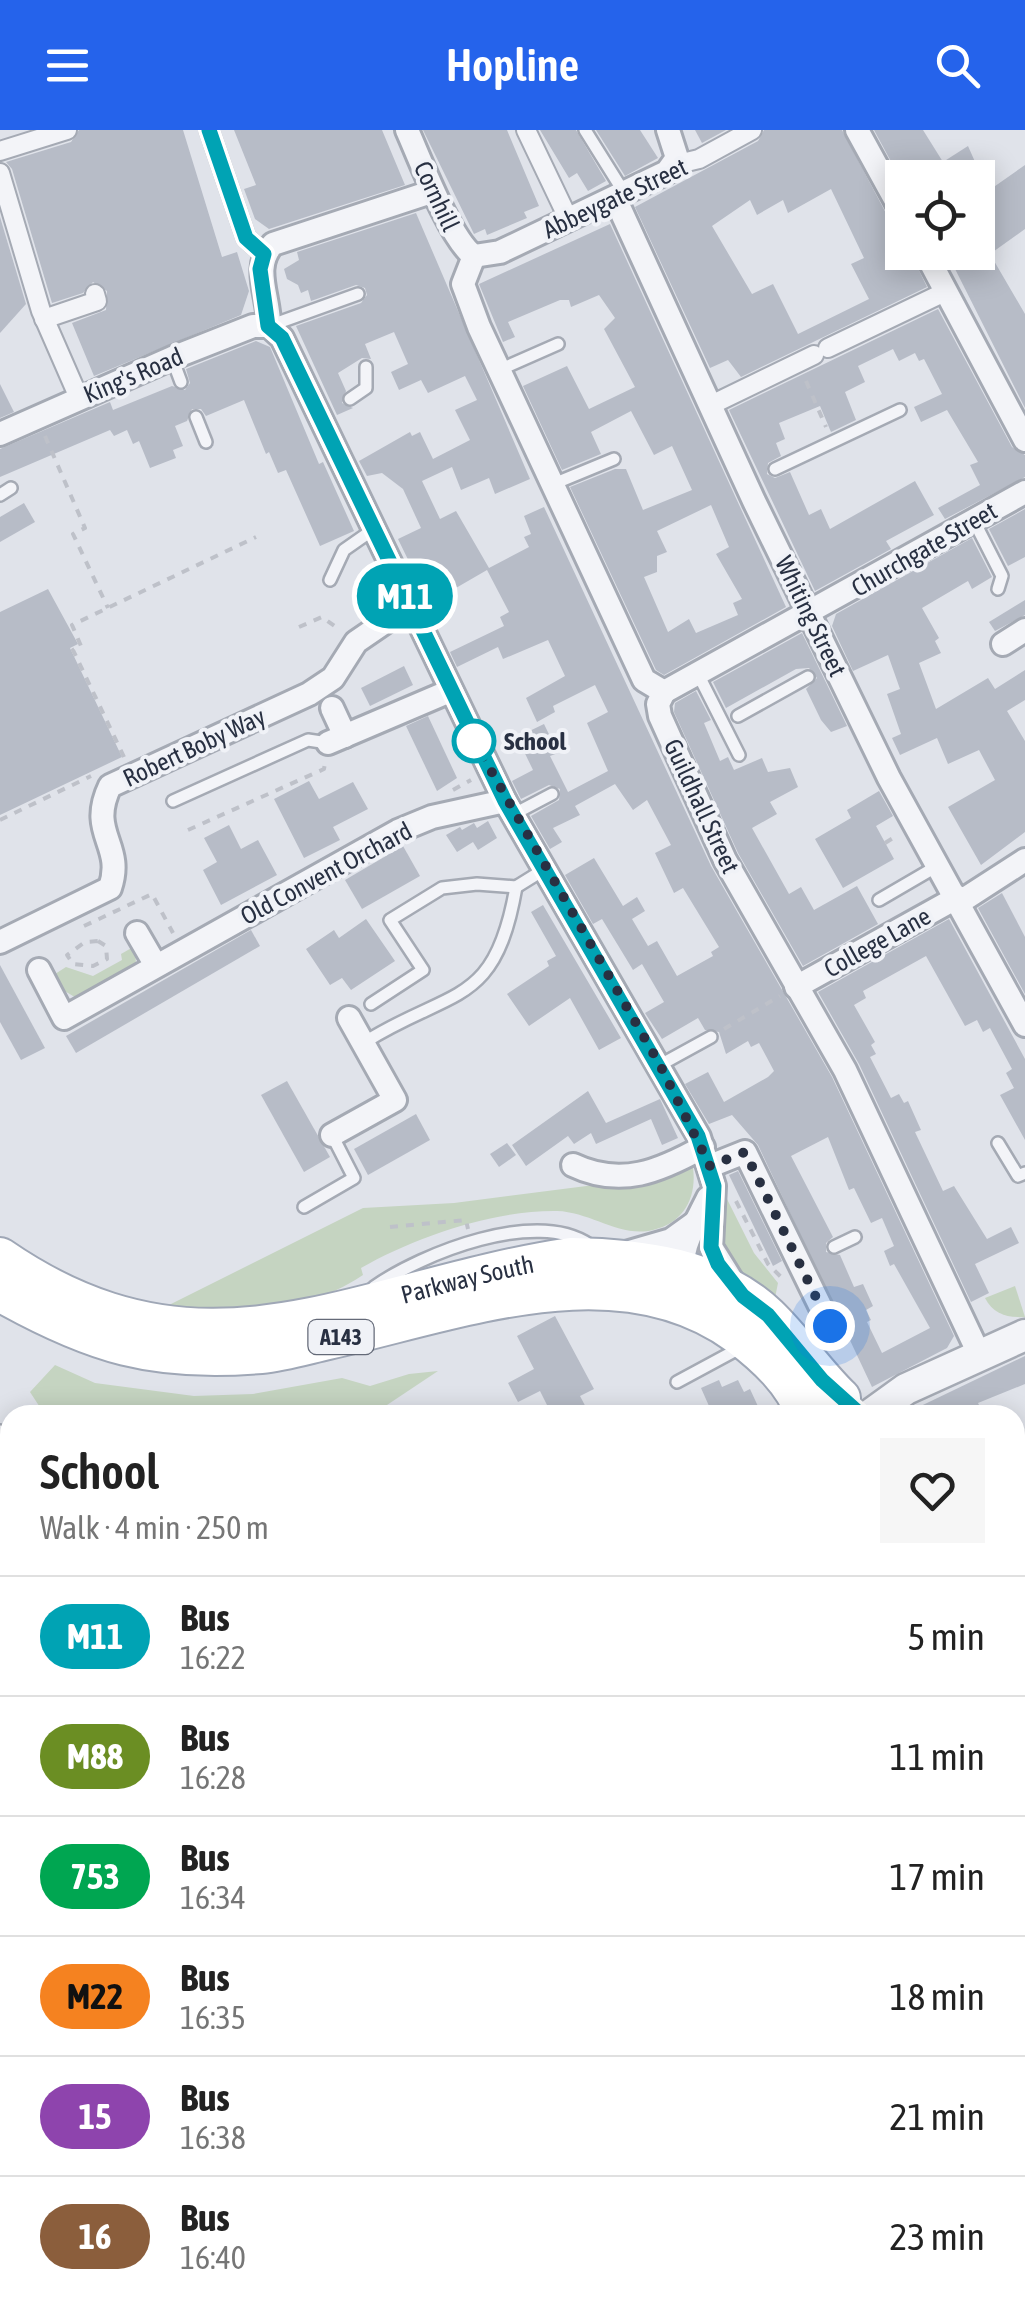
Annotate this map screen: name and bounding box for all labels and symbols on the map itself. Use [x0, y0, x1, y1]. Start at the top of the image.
street label: Abbeygate Street [538, 152, 692, 244]
street label: Cornhill [409, 157, 465, 236]
street label: King's Road [79, 342, 187, 408]
street label: Churchgate Street [847, 496, 1001, 602]
street label: Whiting Street [770, 551, 852, 681]
line badge: M11 [348, 564, 462, 628]
street label: Robert Boby Way [119, 702, 269, 792]
marker: School [453, 720, 495, 762]
place label: School [504, 727, 566, 755]
street label: Guildhall Street [659, 735, 745, 877]
street label: Old Convent Orchard [236, 816, 416, 930]
street label: College Lane [819, 901, 935, 983]
street label: Parkway South [398, 1250, 536, 1309]
your location [805, 1301, 855, 1351]
road number: A143 [308, 1320, 374, 1354]

